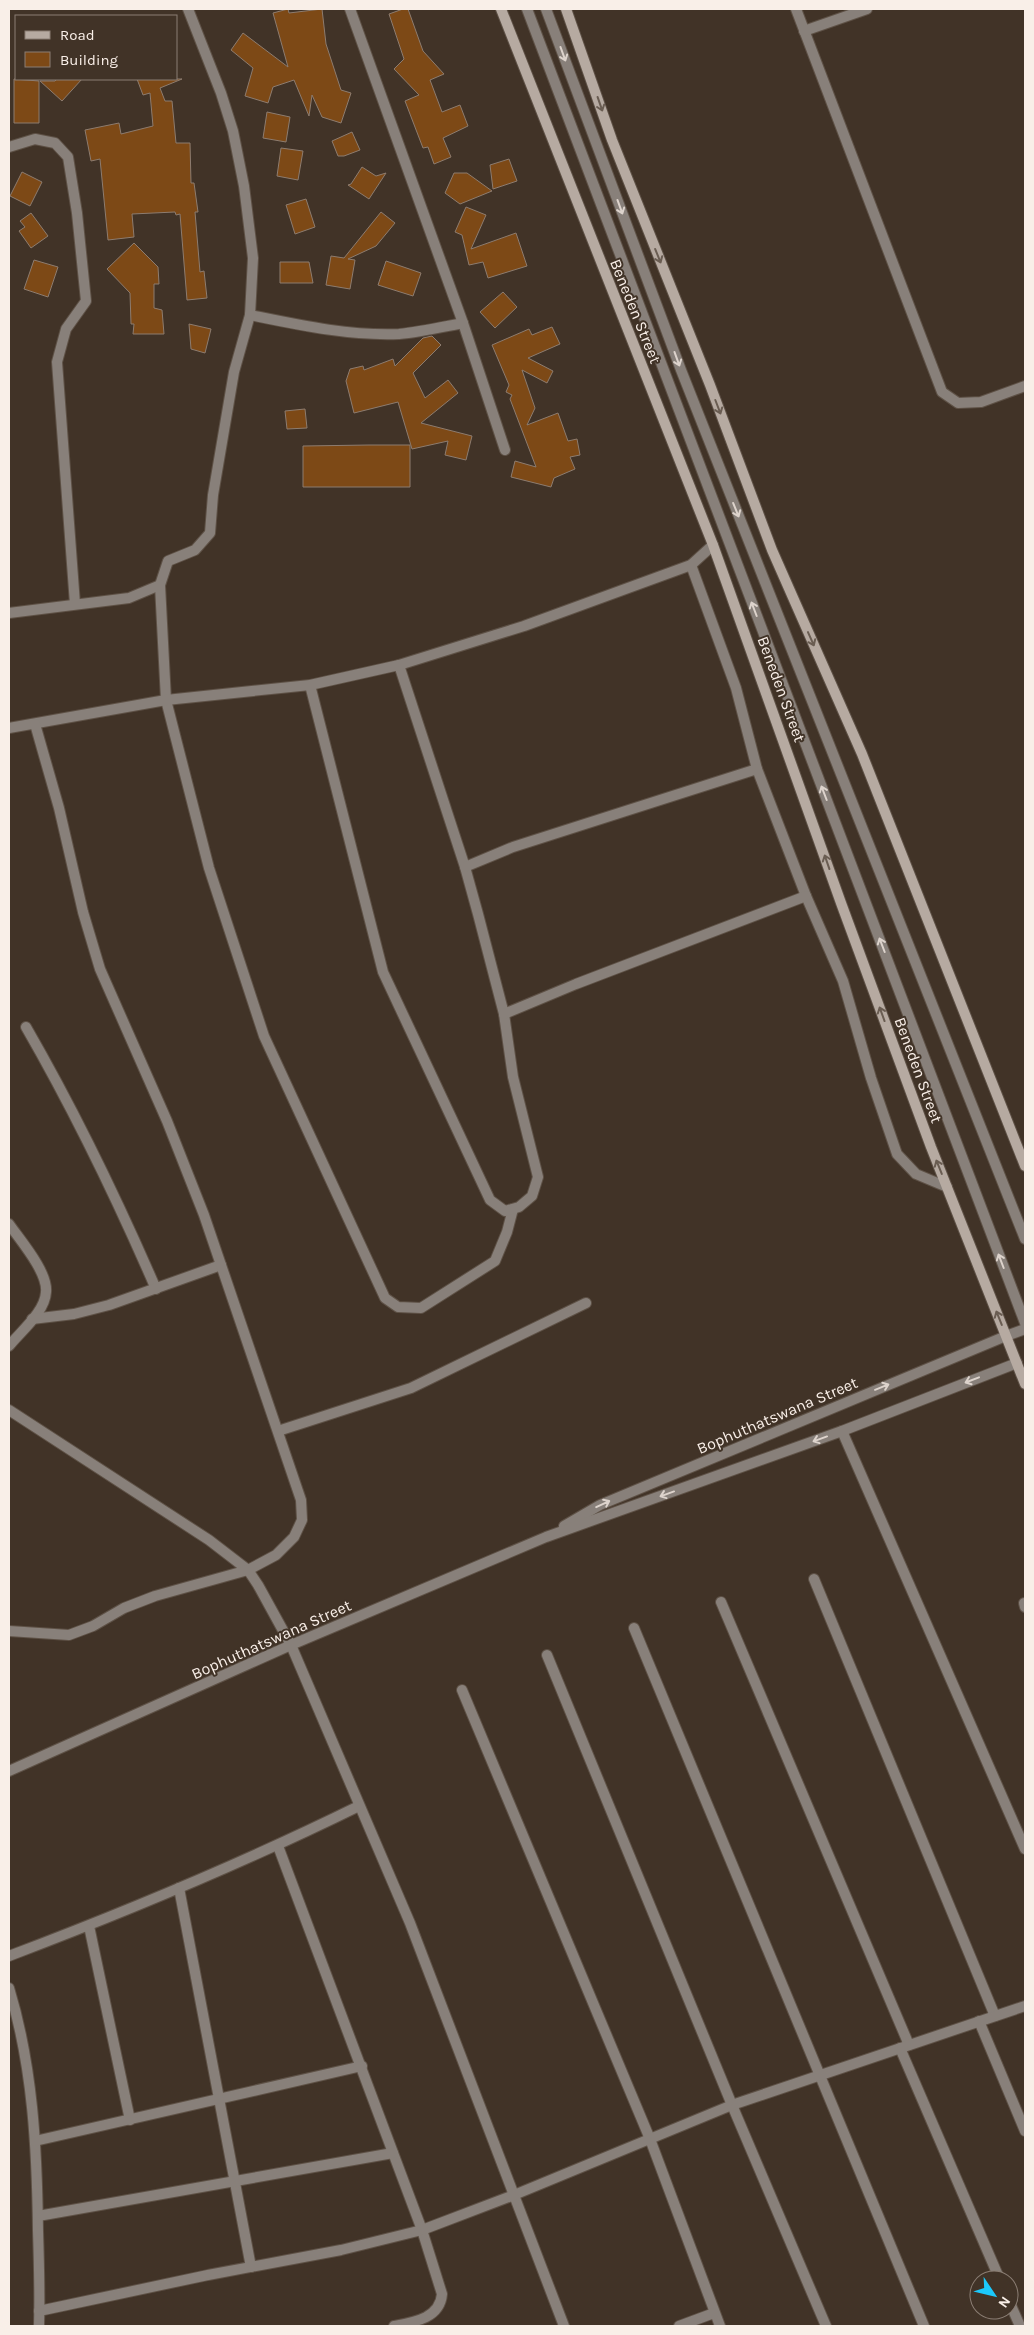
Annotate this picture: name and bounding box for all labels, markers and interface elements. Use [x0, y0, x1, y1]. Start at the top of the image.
legend [15, 15, 178, 80]
text: Road [60, 26, 95, 44]
one-way arrow [559, 46, 568, 62]
text: Building [60, 51, 118, 69]
one-way arrow [595, 96, 605, 112]
one-way arrow [616, 198, 625, 214]
one-way arrow [654, 248, 663, 263]
street label: Beneden Street [606, 256, 665, 366]
one-way arrow [673, 351, 682, 366]
one-way arrow [714, 399, 723, 414]
one-way arrow [732, 502, 742, 517]
one-way arrow [749, 601, 758, 617]
one-way arrow [806, 631, 816, 646]
street label: Beneden Street [754, 634, 809, 745]
one-way arrow [819, 786, 828, 802]
one-way arrow [822, 854, 831, 870]
one-way arrow [876, 938, 885, 953]
one-way arrow [877, 1007, 886, 1023]
street label: Beneden Street [891, 1015, 946, 1126]
one-way arrow [934, 1159, 943, 1175]
one-way arrow [996, 1254, 1005, 1269]
one-way arrow [994, 1311, 1003, 1326]
street label: Bophuthatswana Street [694, 1373, 860, 1458]
one-way arrow [965, 1376, 980, 1386]
one-way arrow [874, 1382, 889, 1391]
one-way arrow [813, 1435, 829, 1444]
one-way arrow [660, 1490, 676, 1499]
one-way arrow [595, 1499, 610, 1509]
street label: Bophuthatswana Street [188, 1596, 354, 1683]
north arrow [969, 2270, 1019, 2320]
text: N [994, 2293, 1014, 2311]

